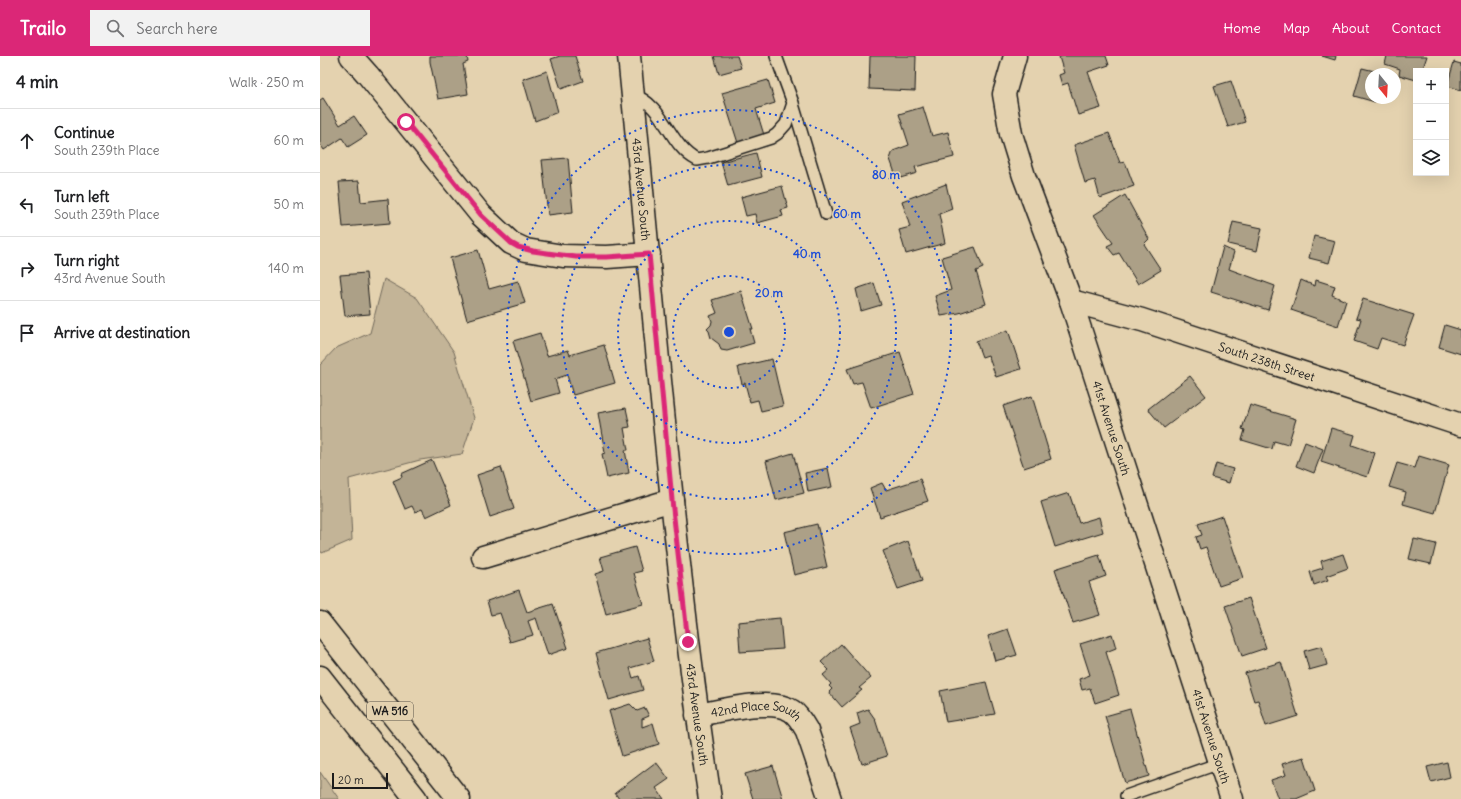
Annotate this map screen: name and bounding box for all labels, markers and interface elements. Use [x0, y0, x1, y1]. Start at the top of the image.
search box [90, 10, 370, 46]
text: Trailo [20, 16, 66, 40]
icon: search [104, 17, 126, 39]
text: Search here [136, 19, 218, 38]
text: Home [1223, 19, 1261, 37]
text: Map [1283, 19, 1310, 37]
text: About [1332, 19, 1370, 37]
text: Contact [1392, 19, 1441, 37]
north arrow [1365, 68, 1401, 104]
map controls [1413, 68, 1449, 176]
button: + [1413, 68, 1449, 104]
text: 4 min [16, 71, 58, 93]
text: Walk · 250 m [229, 74, 304, 91]
button: − [1413, 104, 1449, 140]
route start [397, 113, 415, 131]
text: Continue [54, 123, 115, 142]
icon: ahead [16, 130, 38, 152]
text: 60 m [273, 132, 304, 149]
street label: 43rd Avenue South [630, 137, 654, 241]
button: layers [1413, 140, 1449, 176]
text: South 239th Place [54, 142, 160, 159]
text: 80 m [872, 167, 901, 182]
text: Turn left [54, 187, 109, 206]
icon: left [16, 194, 38, 216]
text: 50 m [273, 196, 304, 213]
text: South 239th Place [54, 206, 160, 223]
text: 60 m [833, 206, 862, 221]
text: 40 m [793, 246, 822, 261]
text: Turn right [54, 251, 119, 270]
icon: right [16, 258, 38, 280]
text: 140 m [268, 260, 304, 277]
text: 43rd Avenue South [54, 270, 165, 287]
text: 20 m [755, 285, 783, 300]
icon: arrive [16, 322, 38, 344]
text: Arrive at destination [54, 323, 190, 342]
centre of rings [722, 325, 736, 339]
street label: South 238th Street [1217, 338, 1317, 384]
street label: 41st Avenue South [1090, 379, 1134, 477]
route end [679, 633, 697, 651]
street label: 43rd Avenue South [683, 662, 712, 767]
street label: 41st Avenue South [1189, 687, 1234, 785]
street label: 42nd Place South [709, 697, 806, 724]
road number: WA 516 [367, 702, 413, 720]
scale bar [332, 771, 388, 790]
text: 20 m [338, 773, 364, 787]

